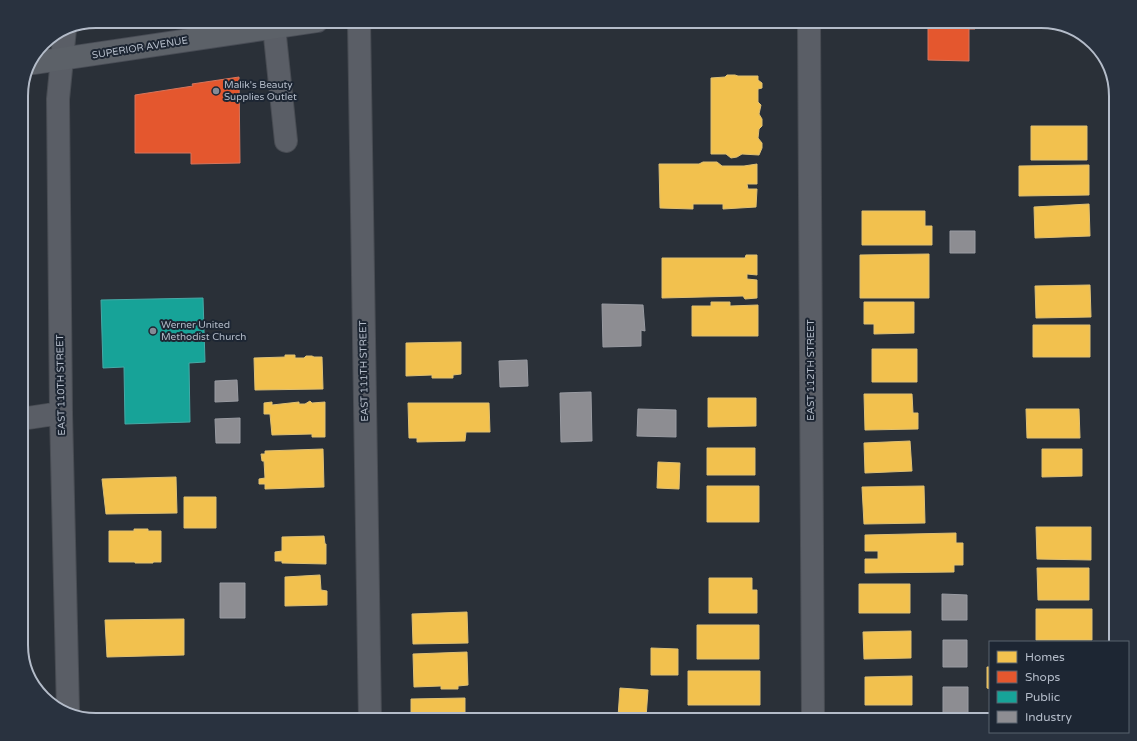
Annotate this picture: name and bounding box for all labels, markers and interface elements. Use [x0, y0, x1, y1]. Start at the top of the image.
street label: SUPERIOR AVENUE [91, 34, 189, 62]
place label: Malik's Beauty Supplies Outlet [224, 79, 297, 103]
marker: Malik's Beauty Supplies Outlet [211, 86, 221, 96]
place label: Werner United Methodist Church [161, 319, 246, 343]
street label: EAST 112TH STREET [805, 319, 817, 421]
street label: EAST 111TH STREET [357, 320, 371, 422]
marker: Werner United Methodist Church [148, 326, 158, 336]
street label: EAST 110TH STREET [54, 334, 68, 436]
legend [989, 641, 1129, 733]
text: Homes [1025, 650, 1065, 664]
text: Shops [1025, 670, 1060, 684]
text: Public [1025, 690, 1060, 704]
text: Industry [1025, 710, 1072, 724]

